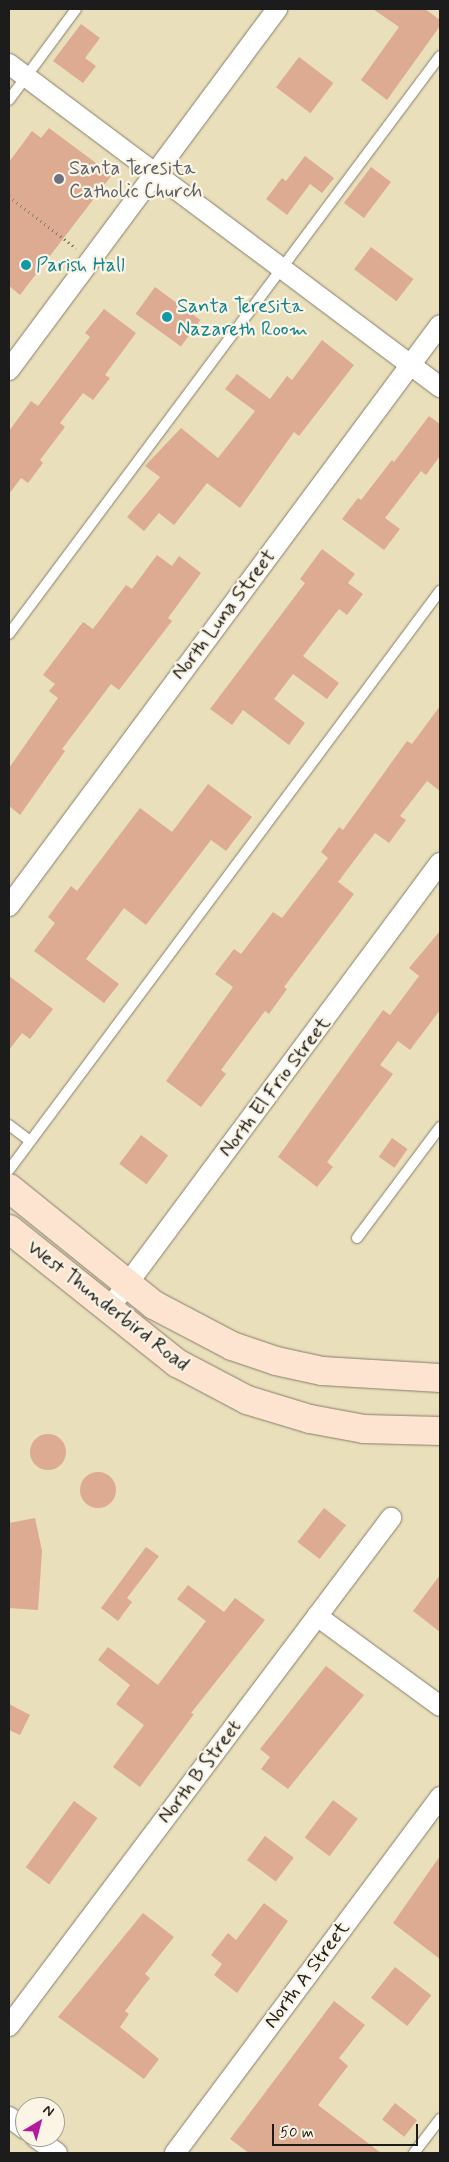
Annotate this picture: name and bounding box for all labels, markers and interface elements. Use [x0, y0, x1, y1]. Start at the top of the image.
place label: Santa Teresita Catholic Church [69, 156, 207, 203]
marker: Santa Teresita Catholic Church [53, 173, 65, 185]
place label: Parish Hall [36, 253, 125, 277]
marker: Parish Hall [20, 259, 32, 271]
place label: Santa Teresita Nazareth Room [177, 294, 308, 341]
marker: Santa Teresita Nazareth Room [161, 311, 173, 323]
street label: North Luna Street [167, 545, 281, 685]
street label: North El Frio Street [215, 1013, 335, 1161]
street label: West Thunderbird Road [23, 1236, 193, 1376]
street label: North B Street [152, 1714, 248, 1830]
street label: North A Street [259, 1917, 355, 2033]
north arrow [15, 2097, 65, 2147]
text: N [39, 2101, 58, 2121]
scale bar [274, 2114, 420, 2146]
text: 50 m [280, 2123, 314, 2143]

